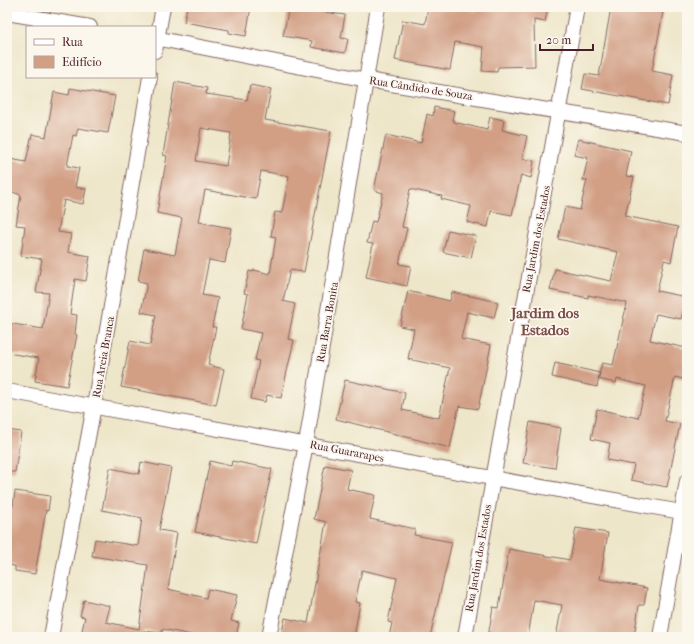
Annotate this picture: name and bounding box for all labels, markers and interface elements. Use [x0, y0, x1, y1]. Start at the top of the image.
legend [26, 26, 156, 78]
scale bar [540, 26, 593, 52]
text: 20 m [546, 33, 571, 47]
text: Rua [62, 35, 83, 49]
text: Edifício [62, 55, 102, 69]
street label: Rua Cândido de Souza [368, 74, 474, 103]
street label: Rua Jardim dos Estados [520, 184, 553, 294]
street label: Rua Barra Bonita [314, 280, 341, 363]
district label: Jardim dos Estados [509, 304, 579, 339]
street label: Rua Areia Branca [90, 314, 117, 399]
street label: Rua Guararapes [309, 438, 385, 465]
street label: Rua Jardim dos Estados [463, 503, 494, 613]

